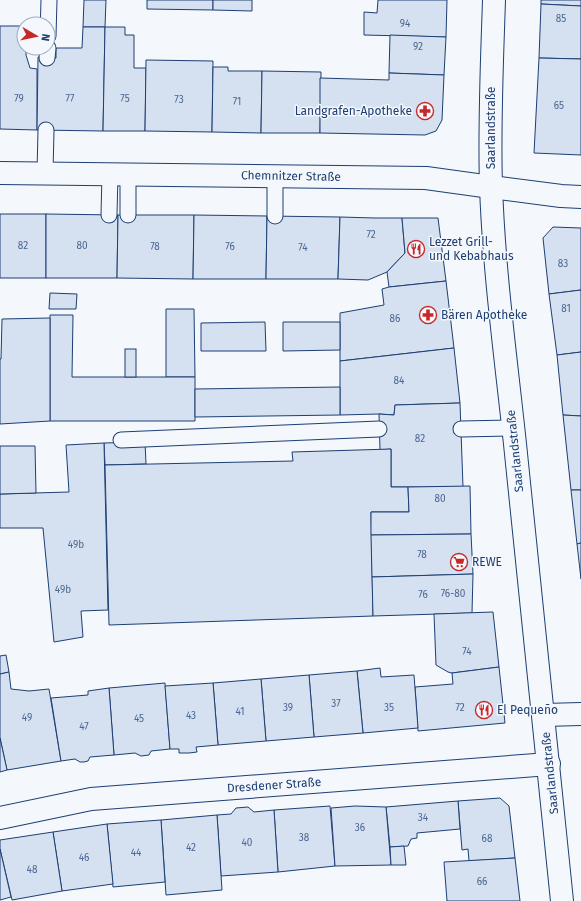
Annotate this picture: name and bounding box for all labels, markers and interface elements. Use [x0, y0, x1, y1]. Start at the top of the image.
house number: 85 [556, 13, 566, 25]
north arrow [16, 16, 56, 56]
house number: 94 [400, 18, 411, 30]
text: N [38, 33, 52, 42]
house number: 92 [413, 41, 423, 53]
street label: Saarlandstraße [484, 87, 498, 169]
house number: 79 [14, 93, 24, 105]
house number: 77 [66, 93, 75, 105]
house number: 75 [120, 93, 130, 105]
house number: 73 [174, 94, 184, 106]
house number: 71 [233, 96, 241, 108]
house number: 65 [554, 100, 564, 112]
pharmacy icon: Landgrafen-Apotheke [415, 101, 435, 121]
place label: Landgrafen-Apotheke [295, 104, 412, 118]
street label: Chemnitzer Straße [241, 168, 341, 184]
house number: 72 [366, 229, 376, 241]
place label: Lezzet Grill- und Kebabhaus [429, 235, 514, 263]
restaurant icon: Lezzet Grill- und Kebabhaus [406, 239, 426, 259]
house number: 82 [18, 240, 28, 252]
house number: 80 [76, 240, 88, 252]
house number: 78 [150, 241, 160, 253]
house number: 76 [225, 241, 235, 253]
house number: 74 [298, 242, 308, 254]
house number: 83 [558, 258, 568, 270]
house number: 81 [561, 303, 571, 315]
pharmacy icon: Bären Apotheke [418, 305, 438, 325]
place label: Bären Apotheke [441, 308, 527, 322]
house number: 86 [390, 313, 400, 325]
house number: 84 [394, 375, 405, 387]
street label: Saarlandstraße [504, 409, 526, 493]
house number: 82 [415, 433, 425, 445]
house number: 80 [434, 493, 446, 505]
house number: 49b [68, 539, 84, 551]
house number: 78 [417, 549, 427, 561]
supermarket icon: REWE [449, 552, 469, 572]
place label: REWE [472, 555, 502, 569]
house number: 49b [55, 584, 71, 596]
house number: 76-80 [441, 588, 466, 600]
house number: 76 [418, 589, 428, 601]
house number: 74 [462, 646, 472, 658]
house number: 37 [331, 698, 341, 710]
restaurant icon: El Pequeño [474, 700, 494, 720]
house number: 39 [283, 702, 293, 714]
house number: 35 [384, 702, 394, 714]
house number: 72 [455, 702, 465, 714]
place label: El Pequeño [497, 703, 558, 717]
house number: 41 [235, 706, 245, 718]
house number: 43 [186, 710, 196, 722]
house number: 49 [22, 712, 32, 724]
house number: 45 [134, 713, 144, 725]
house number: 47 [79, 721, 89, 733]
street label: Saarlandstraße [539, 731, 561, 815]
street label: Dresdener Straße [226, 775, 322, 795]
house number: 34 [418, 812, 429, 824]
house number: 36 [355, 822, 365, 834]
house number: 38 [299, 832, 310, 844]
house number: 68 [482, 833, 493, 845]
house number: 40 [242, 837, 253, 849]
house number: 42 [186, 842, 196, 854]
house number: 44 [131, 847, 142, 859]
house number: 46 [79, 852, 89, 864]
house number: 48 [27, 864, 38, 876]
house number: 66 [477, 876, 487, 888]

